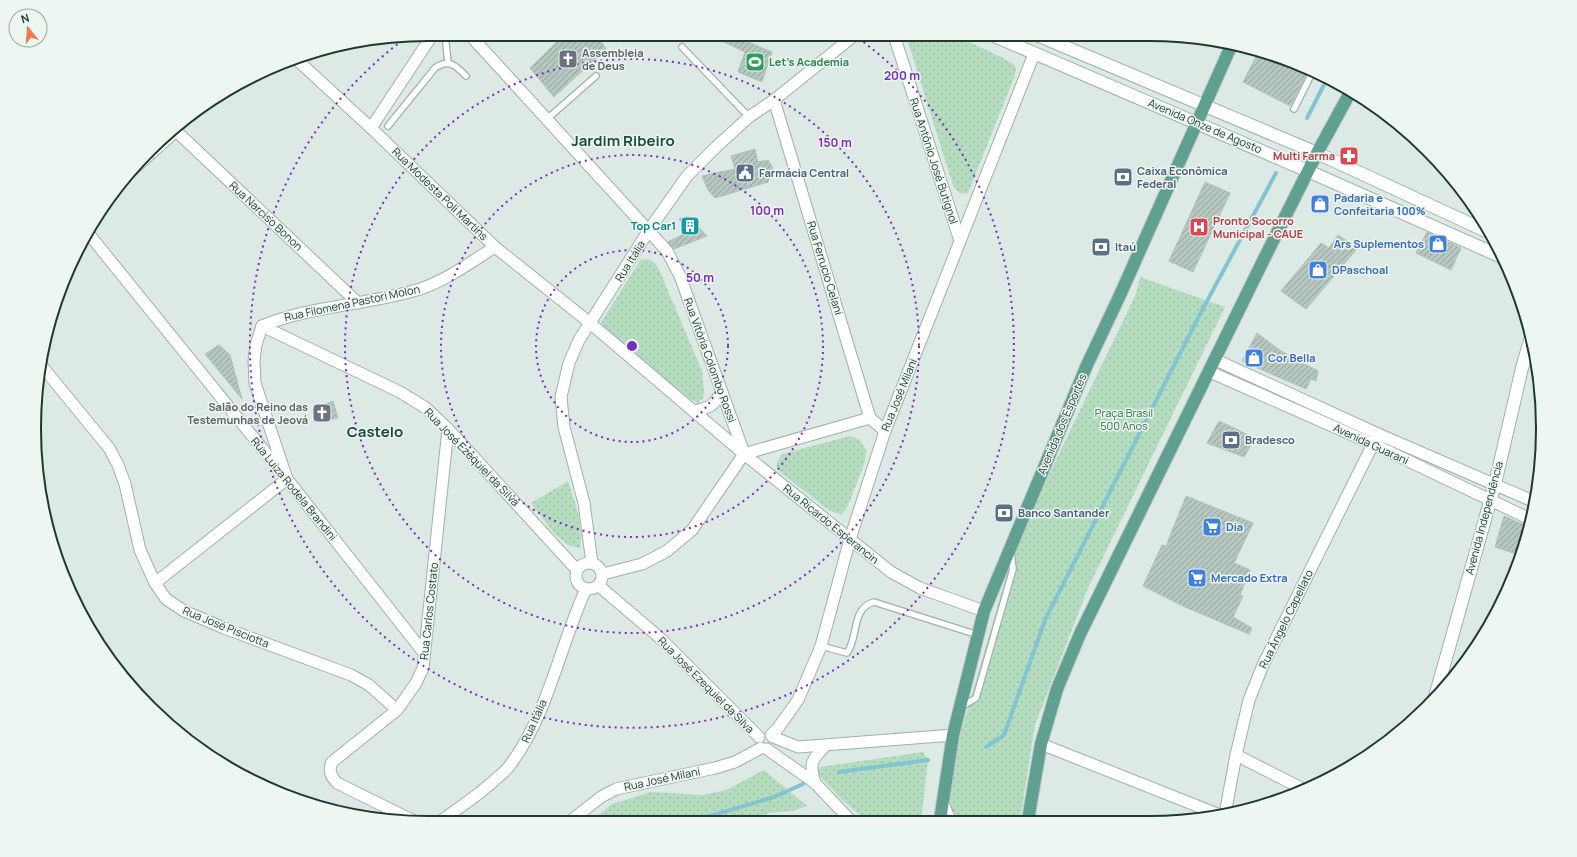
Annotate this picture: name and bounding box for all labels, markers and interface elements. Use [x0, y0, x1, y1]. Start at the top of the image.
north arrow [8, 8, 48, 48]
text: N [19, 10, 31, 26]
place label: Assembleia de Deus [582, 45, 644, 73]
church icon: Assembleia de Deus [557, 48, 579, 70]
sports icon: Let's Academia [744, 51, 766, 73]
place label: Let's Academia [769, 54, 849, 69]
text: 200 m [884, 67, 920, 84]
street label: Avenida Onze de Agosto [1146, 95, 1265, 156]
street label: Rua Antônio José Butignol [907, 96, 962, 226]
district label: Jardim Ribeiro [571, 130, 675, 151]
text: 150 m [818, 134, 852, 151]
street label: Rua Modesta Poli Martins [389, 144, 492, 244]
pharmacy icon: Multi Farma [1338, 145, 1360, 167]
place label: Multi Farma [1273, 148, 1335, 163]
public building icon: Farmácia Central [734, 162, 756, 184]
place label: Caixa Econômica Federal [1137, 163, 1228, 191]
place label: Farmácia Central [759, 165, 849, 180]
bank icon: Caixa Econômica Federal [1112, 166, 1134, 188]
street label: Rua Narciso Bonon [226, 178, 306, 254]
place label: Padaria e Confeitaria 100% [1334, 190, 1426, 218]
shop icon: Padaria e Confeitaria 100% [1309, 193, 1331, 215]
text: 100 m [750, 202, 784, 219]
place label: Pronto Socorro Municipal - CAUE [1213, 213, 1303, 241]
building icon: Top Car1 [679, 215, 701, 237]
hospital icon: Pronto Socorro Municipal - CAUE [1188, 216, 1210, 238]
place label: Top Car1 [631, 218, 676, 233]
street label: Rua Ferrucio Celani [804, 219, 847, 317]
shop icon: Ars Suplementos [1427, 233, 1449, 255]
bank icon: Itaú [1090, 236, 1112, 258]
place label: Ars Suplementos [1334, 236, 1424, 251]
street label: Rua Itália [611, 237, 648, 284]
place label: Itaú [1115, 239, 1136, 254]
shop icon: DPaschoal [1307, 259, 1329, 281]
place label: DPaschoal [1332, 262, 1388, 277]
text: 50 m [686, 269, 714, 286]
street label: Rua Filomena Pastori Molon [283, 281, 421, 324]
street label: Rua Vitória Colombo Rossi [681, 295, 740, 424]
centre of rings [625, 339, 639, 353]
shop icon: Cor Bella [1243, 347, 1265, 369]
place label: Cor Bella [1268, 350, 1316, 365]
street label: Rua José Milani [877, 356, 920, 433]
street label: Avenida dos Esportes [1033, 371, 1090, 477]
place label: Salão do Reino das Testemunhas de Jeová [187, 399, 308, 427]
church icon: Salão do Reino das Testemunhas de Jeová [311, 402, 333, 424]
street label: Rua José Ezequiel da Silva [422, 404, 523, 509]
park label: Praça Brasil 500 Anos [1095, 405, 1153, 433]
street label: Avenida Guarani [1331, 420, 1411, 468]
district label: Castelo [347, 421, 403, 442]
bank icon: Bradesco [1220, 429, 1242, 451]
place label: Bradesco [1245, 432, 1295, 447]
street label: Rua Luiza Rodela Brandini [248, 434, 341, 543]
street label: Avenida Independência [1461, 459, 1506, 576]
street label: Rua Ricardo Esperancin [780, 480, 882, 567]
bank icon: Banco Santander [993, 502, 1015, 524]
place label: Banco Santander [1018, 505, 1110, 520]
supermarket icon: Dia [1201, 516, 1223, 538]
place label: Dia [1226, 519, 1243, 534]
street label: Rua Carlos Costato [416, 561, 441, 660]
street label: Rua Ângelo Capellato [1255, 566, 1316, 671]
supermarket icon: Mercado Extra [1186, 567, 1208, 589]
place label: Mercado Extra [1211, 570, 1288, 585]
street label: Rua José Pisciotta [181, 602, 272, 651]
street label: Rua José Ezequiel da Silva [655, 633, 758, 736]
street label: Rua Itália [517, 697, 550, 745]
street label: Rua José Milani [623, 763, 701, 794]

